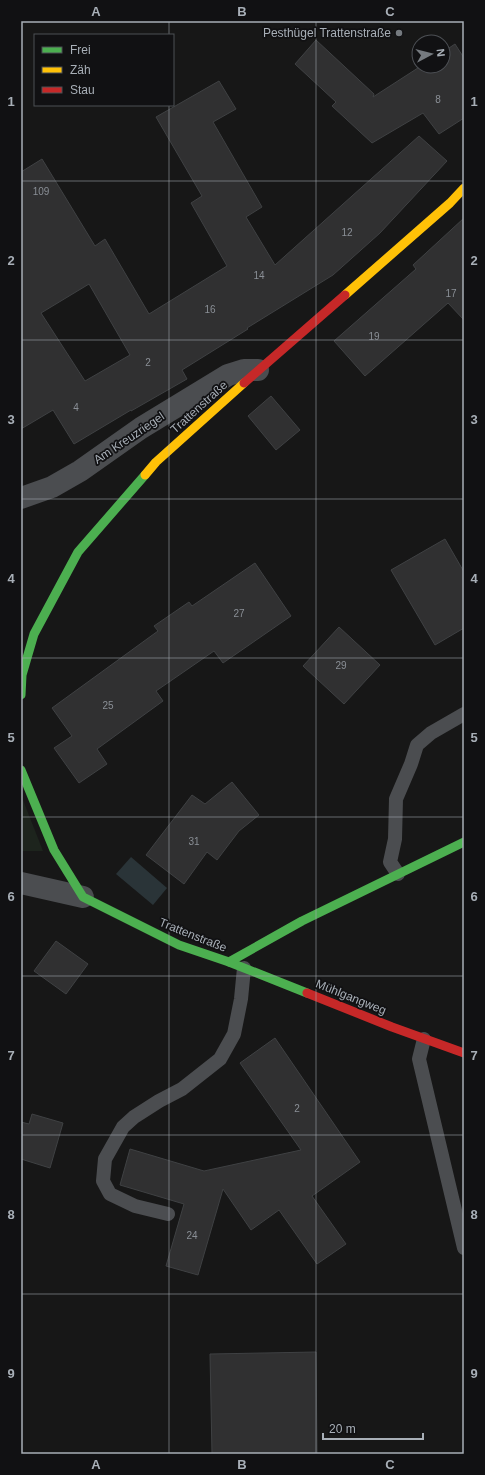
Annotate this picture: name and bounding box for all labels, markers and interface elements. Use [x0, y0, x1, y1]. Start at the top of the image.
text: A [91, 4, 101, 19]
text: B [237, 4, 247, 19]
text: C [385, 4, 395, 19]
place label: Pesthügel Trattenstraße [263, 26, 391, 40]
marker: Pesthügel Trattenstraße [394, 28, 404, 38]
legend [34, 34, 174, 106]
north arrow [411, 34, 451, 74]
text: Frei [70, 43, 91, 57]
text: N [434, 48, 447, 58]
text: Zäh [70, 63, 91, 77]
text: Stau [70, 83, 95, 97]
text: 1 [7, 94, 15, 109]
house number: 8 [435, 94, 441, 105]
text: 1 [470, 94, 478, 109]
house number: 109 [33, 186, 50, 197]
house number: 12 [341, 227, 353, 238]
text: 2 [7, 253, 15, 268]
text: 2 [470, 253, 478, 268]
house number: 14 [253, 270, 265, 281]
house number: 17 [445, 288, 457, 299]
house number: 16 [204, 304, 216, 315]
house number: 19 [368, 331, 380, 342]
house number: 2 [145, 357, 151, 368]
street label: Trattenstraße [168, 378, 231, 436]
house number: 4 [73, 402, 79, 413]
street label: Am Kreuzriegel [91, 409, 167, 467]
text: 3 [7, 412, 15, 427]
text: 3 [470, 412, 478, 427]
text: 4 [7, 571, 15, 586]
text: 4 [470, 571, 478, 586]
house number: 27 [233, 608, 245, 619]
house number: 29 [335, 660, 347, 671]
house number: 25 [102, 700, 114, 711]
text: 5 [7, 730, 15, 745]
text: 5 [470, 730, 478, 745]
house number: 31 [188, 836, 200, 847]
text: 6 [7, 889, 15, 904]
text: 6 [470, 889, 478, 904]
street label: Trattenstraße [157, 915, 229, 955]
street label: Mühlgangweg [314, 977, 388, 1017]
text: 7 [7, 1048, 15, 1063]
text: 7 [470, 1048, 478, 1063]
house number: 2 [294, 1103, 300, 1114]
text: 8 [7, 1207, 15, 1222]
text: 8 [470, 1207, 478, 1222]
house number: 24 [186, 1230, 198, 1241]
text: 9 [7, 1366, 15, 1381]
text: 9 [470, 1366, 478, 1381]
scale bar [323, 1415, 423, 1441]
text: 20 m [329, 1422, 356, 1436]
text: A [91, 1457, 101, 1472]
text: B [237, 1457, 247, 1472]
text: C [385, 1457, 395, 1472]

